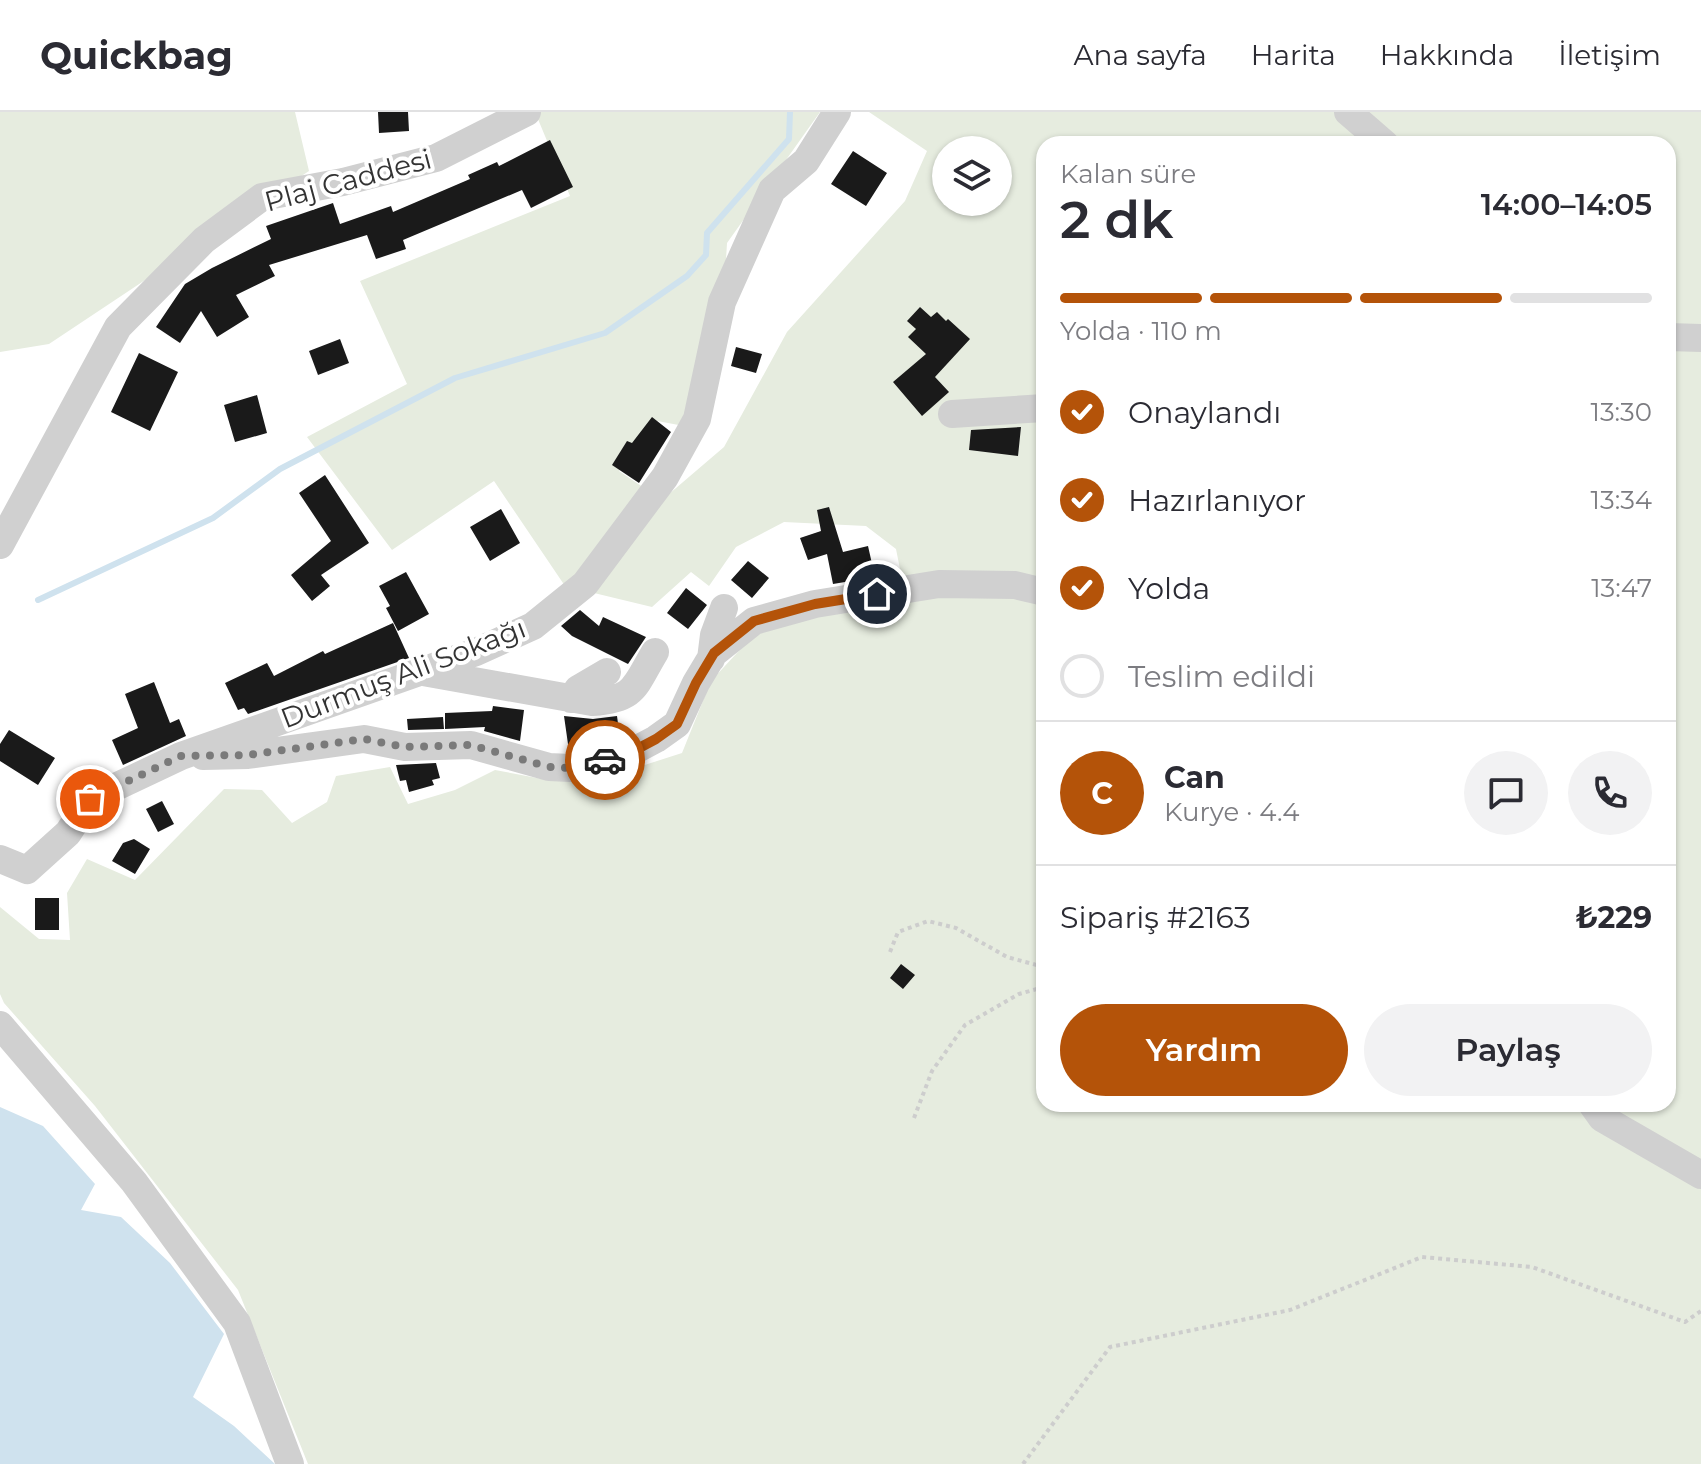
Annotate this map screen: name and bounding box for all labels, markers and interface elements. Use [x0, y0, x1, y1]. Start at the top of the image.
text: Quickbag [40, 32, 233, 79]
text: Ana sayfa [1073, 38, 1207, 72]
text: Harita [1251, 38, 1336, 72]
text: Hakkında [1380, 38, 1514, 72]
text: İletişim [1558, 38, 1661, 72]
map controls [932, 136, 1012, 216]
button: layers [932, 136, 1012, 216]
street label: Plaj Caddesi [261, 141, 435, 219]
text: Kalan süre [1060, 158, 1196, 190]
text: 14:00–14:05 [1481, 186, 1652, 223]
text: 2 dk [1060, 188, 1173, 251]
text: Yolda · 110 m [1060, 315, 1222, 347]
icon: check [1060, 390, 1104, 434]
text: Onaylandı [1128, 394, 1281, 431]
text: 13:30 [1591, 396, 1652, 428]
icon: check [1060, 478, 1104, 522]
text: Hazırlanıyor [1128, 482, 1306, 519]
text: 13:34 [1591, 484, 1652, 516]
pin [843, 560, 911, 628]
icon: check [1060, 566, 1104, 610]
text: Yolda [1128, 570, 1210, 607]
icon: home [855, 572, 899, 616]
text: 13:47 [1591, 572, 1652, 604]
street label: Durmuş Ali Sokağı [276, 611, 530, 735]
text: Teslim edildi [1128, 658, 1315, 695]
courier [565, 720, 645, 800]
icon: car [583, 738, 627, 782]
button: chat [1464, 751, 1548, 835]
button: phone [1568, 751, 1652, 835]
text: Can [1164, 759, 1225, 796]
pin [56, 765, 124, 833]
text: C [1091, 775, 1113, 812]
icon: bag [68, 777, 112, 821]
text: Kurye · 4.4 [1164, 796, 1299, 828]
text: Sipariş #2163 [1060, 899, 1251, 936]
text: ₺229 [1576, 899, 1652, 936]
button: Yardım [1060, 1004, 1348, 1096]
button: Paylaş [1364, 1004, 1652, 1096]

